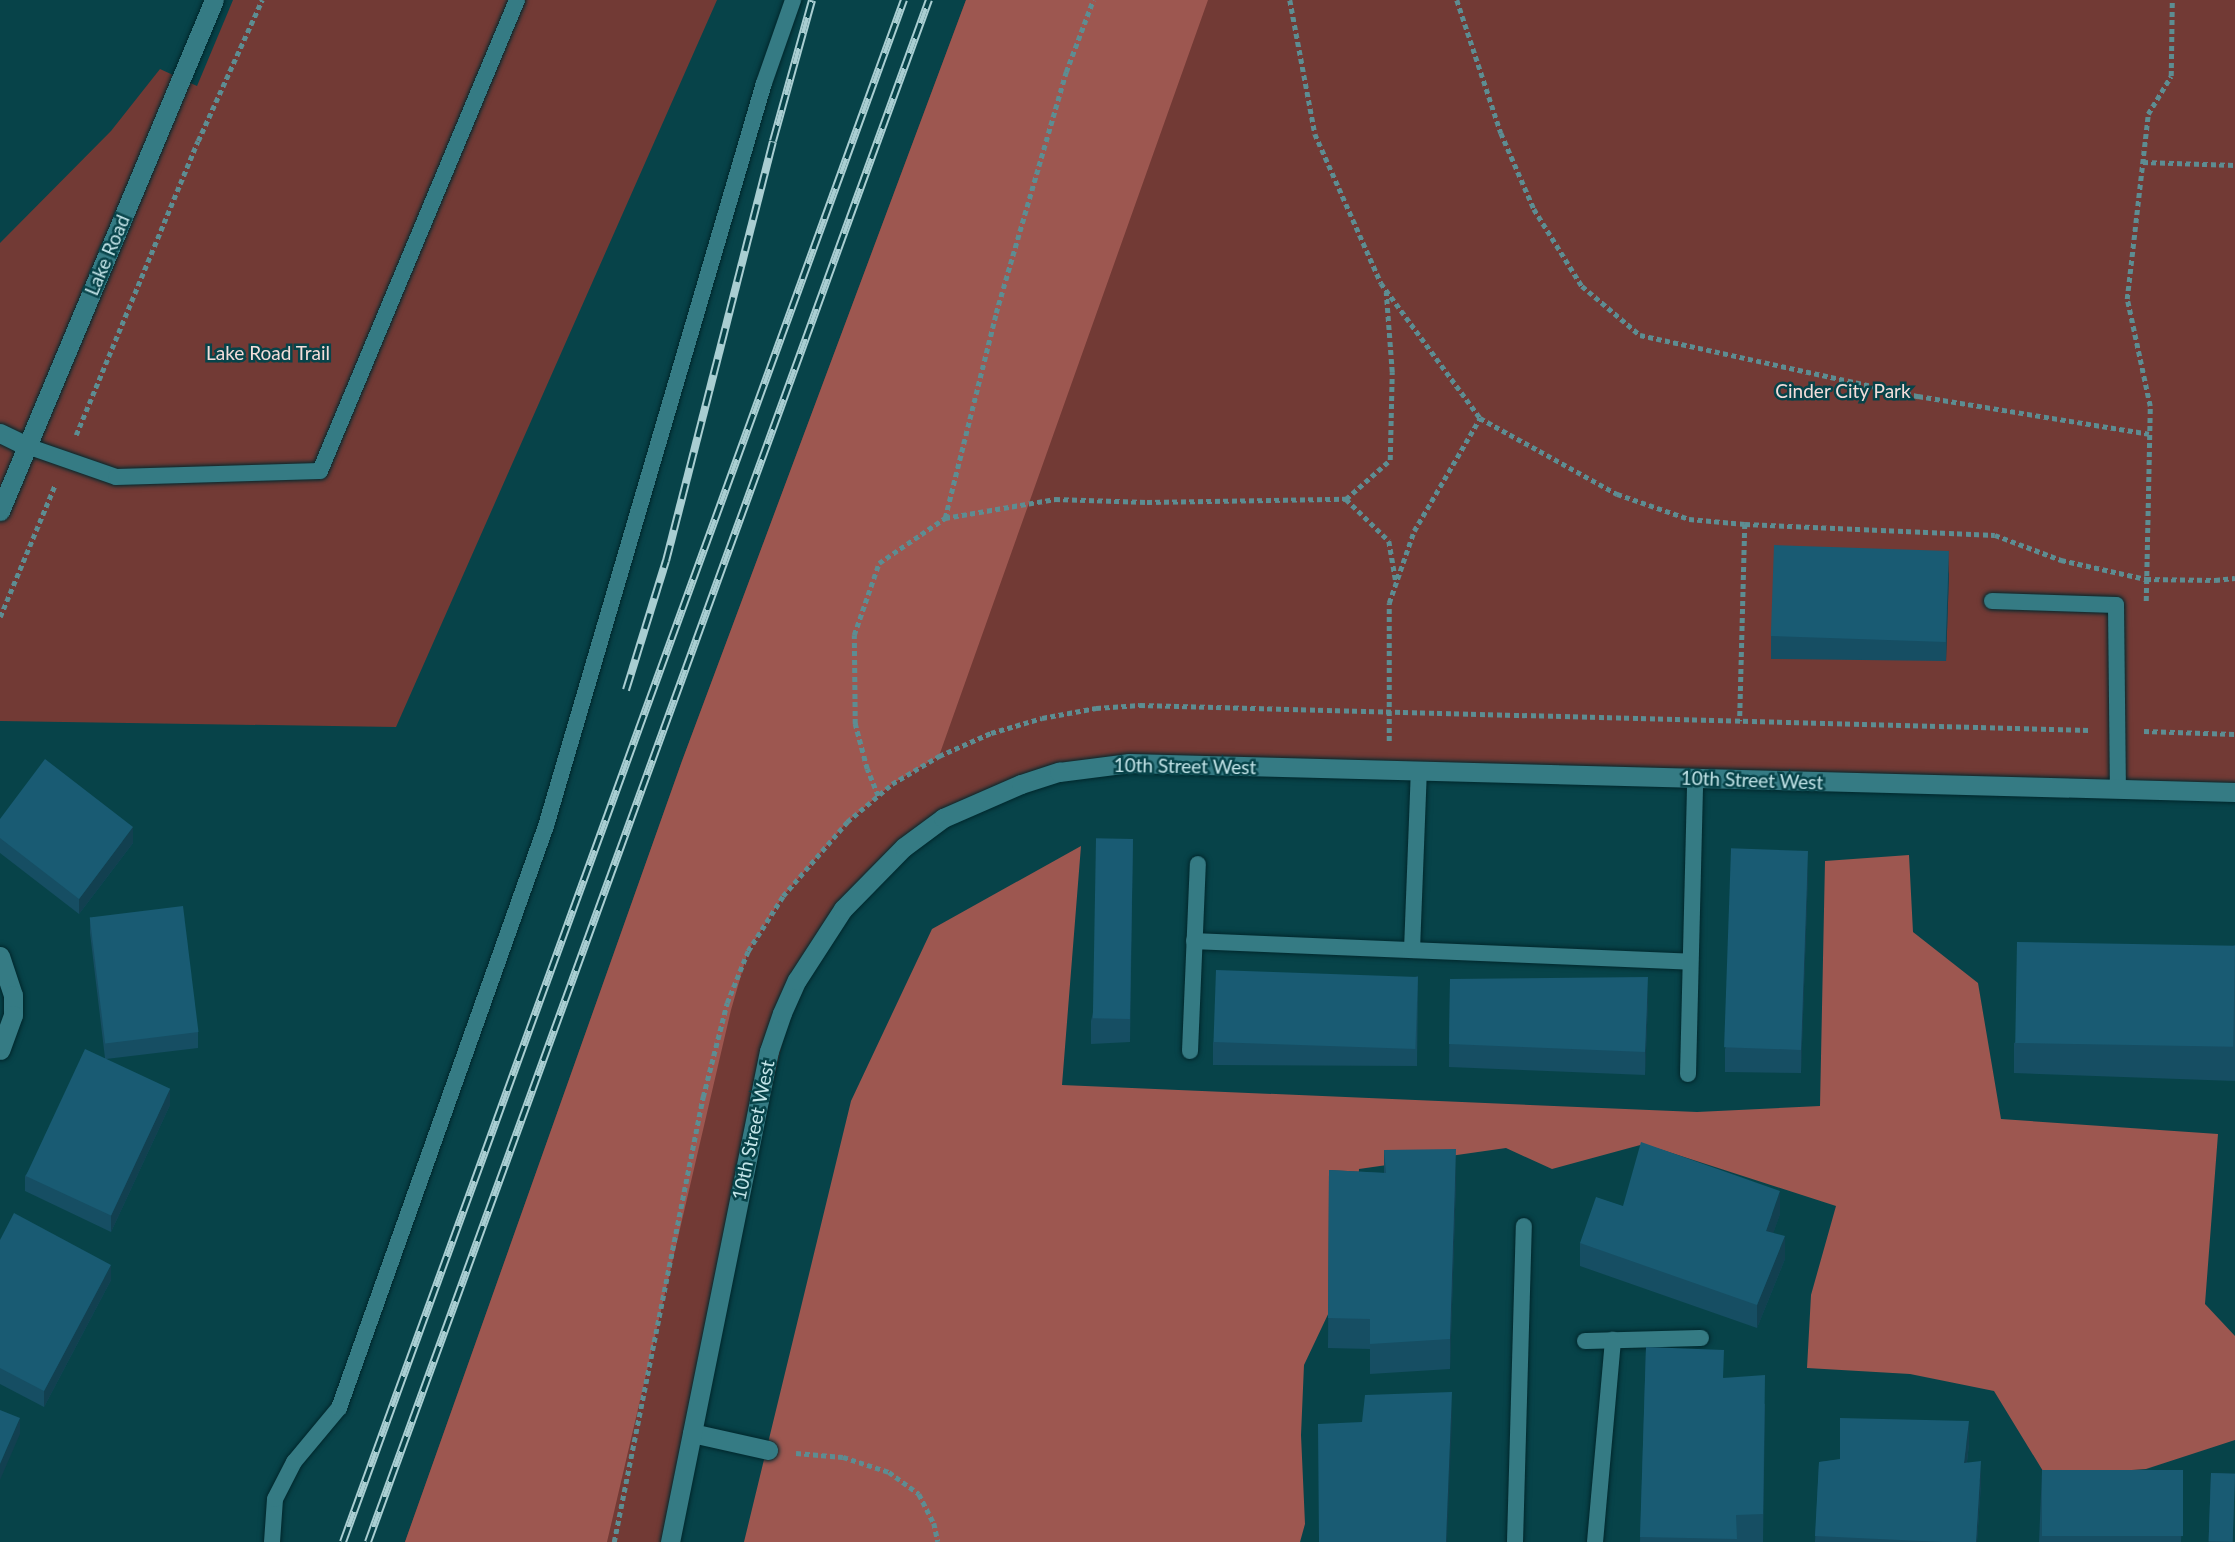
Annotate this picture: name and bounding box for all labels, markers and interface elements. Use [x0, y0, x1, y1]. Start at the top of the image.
street label: Lake Road [80, 211, 134, 299]
park label: Lake Road Trail [206, 342, 330, 364]
park label: Cinder City Park [1775, 380, 1911, 402]
street label: 10th Street West [1113, 753, 1257, 779]
street label: 10th Street West [1680, 766, 1824, 794]
street label: 10th Street West [727, 1058, 779, 1202]

